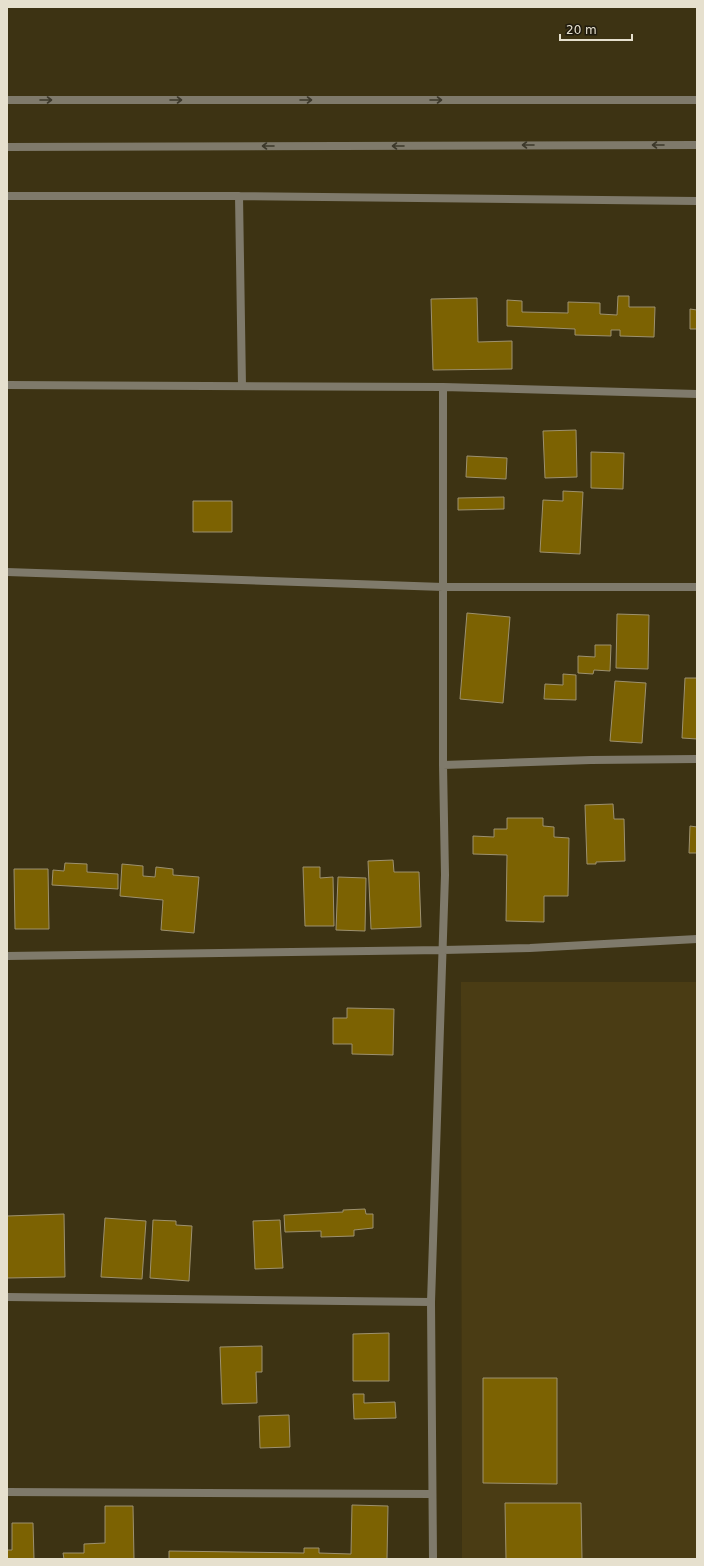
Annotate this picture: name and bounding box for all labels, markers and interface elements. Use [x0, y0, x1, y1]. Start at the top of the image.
scale bar [560, 16, 632, 42]
text: 20 m [566, 23, 597, 37]
one-way arrow [39, 96, 52, 104]
one-way arrow [169, 96, 182, 104]
one-way arrow [299, 96, 312, 104]
one-way arrow [429, 96, 442, 104]
one-way arrow [522, 141, 535, 149]
one-way arrow [652, 141, 665, 149]
one-way arrow [262, 142, 275, 150]
one-way arrow [392, 142, 405, 150]

